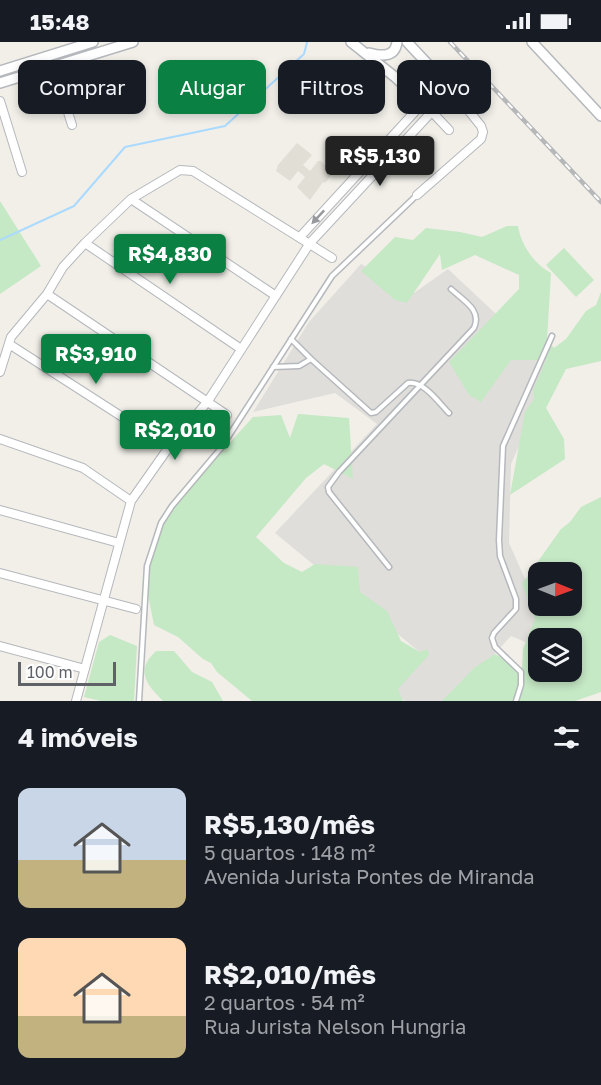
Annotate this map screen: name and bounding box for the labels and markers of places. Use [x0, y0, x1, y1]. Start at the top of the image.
pin: R$5,130 [325, 136, 435, 187]
pin: R$4,830 [115, 234, 225, 285]
pin: R$3,910 [41, 334, 151, 385]
pin: R$2,010 [120, 410, 230, 461]

